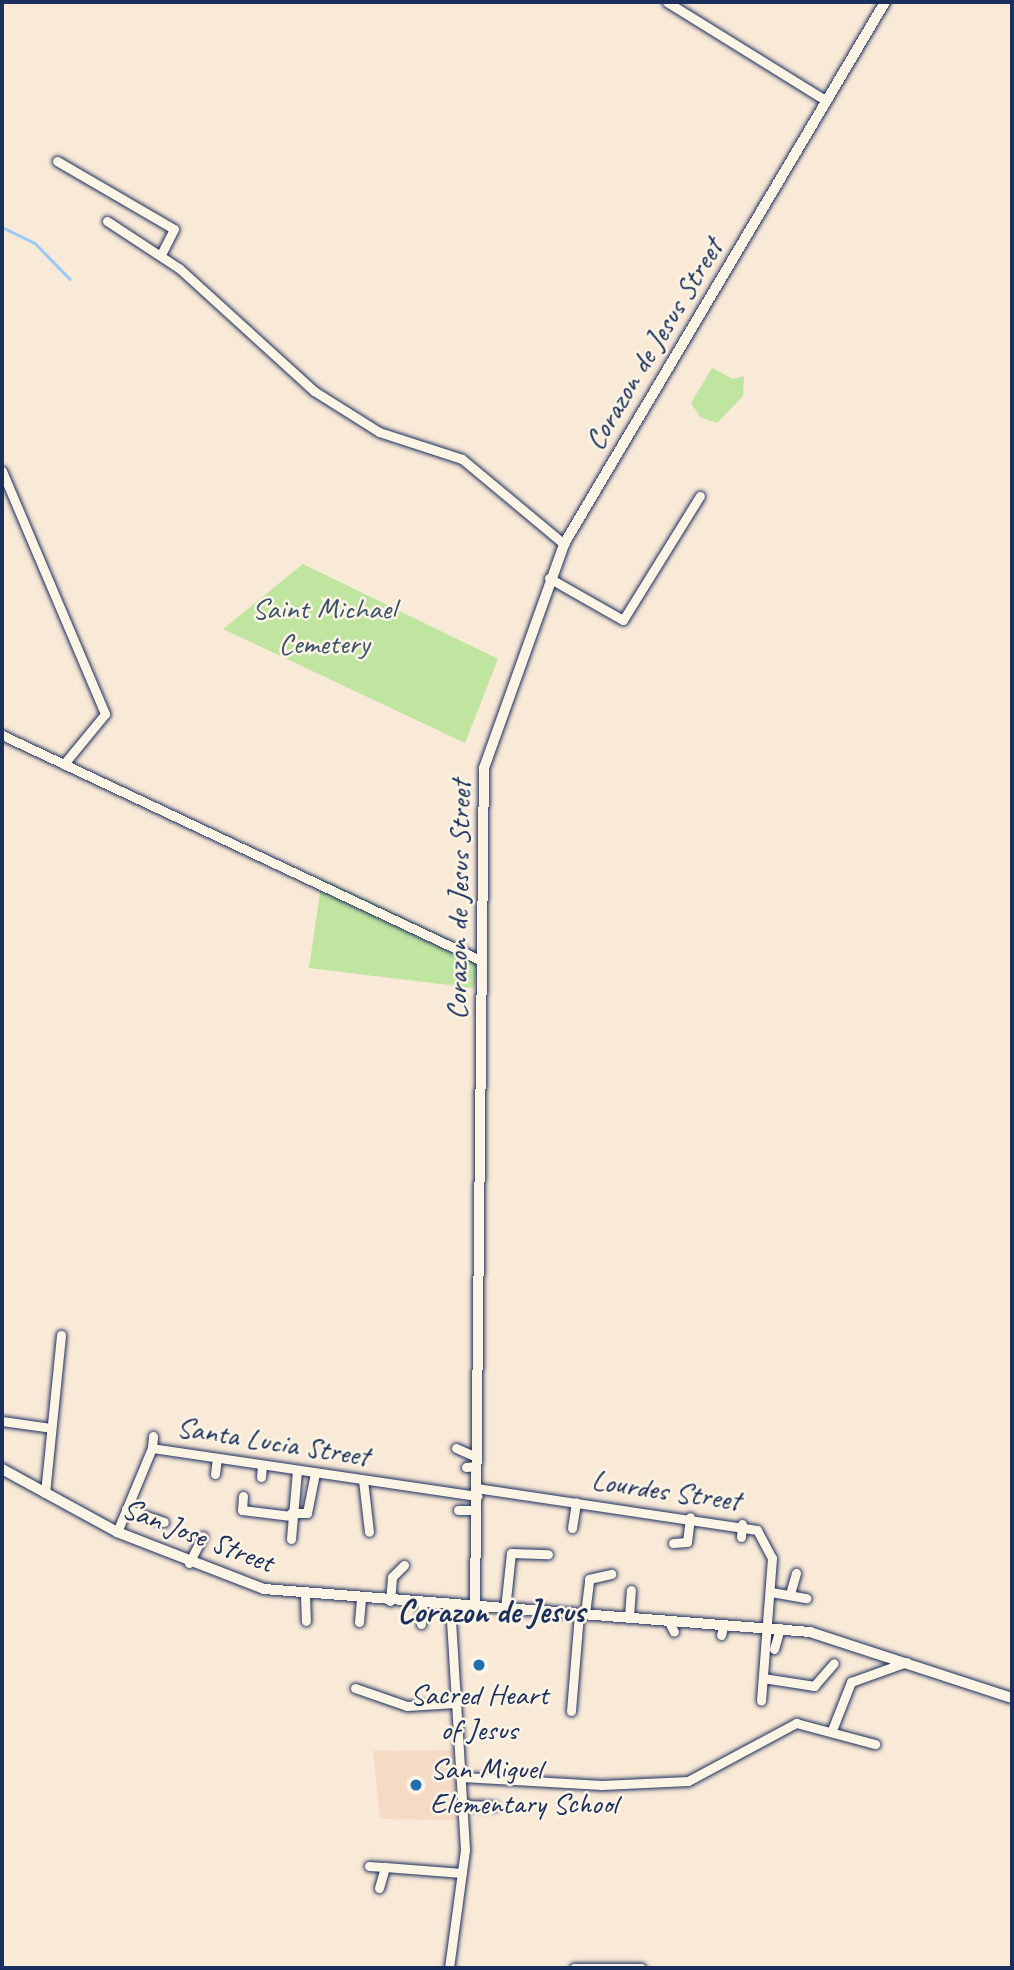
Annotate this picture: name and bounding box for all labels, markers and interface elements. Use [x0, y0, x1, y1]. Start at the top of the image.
street label: Corazon de Jesus Street [576, 232, 730, 456]
park label: Saint Michael Cemetery [253, 590, 395, 660]
street label: Corazon de Jesus Street [438, 780, 478, 1020]
street label: Santa Lucia Street [174, 1408, 372, 1474]
street label: Lourdes Street [589, 1462, 743, 1518]
street label: San Jose Street [117, 1489, 279, 1581]
district label: Corazon de Jesus [397, 1592, 585, 1632]
marker: Sacred Heart of Jesus [471, 1657, 487, 1673]
place label: Sacred Heart of Jesus [410, 1676, 548, 1746]
place label: San Miguel Elementary School [430, 1750, 617, 1820]
marker: San Miguel Elementary School [408, 1777, 424, 1793]

